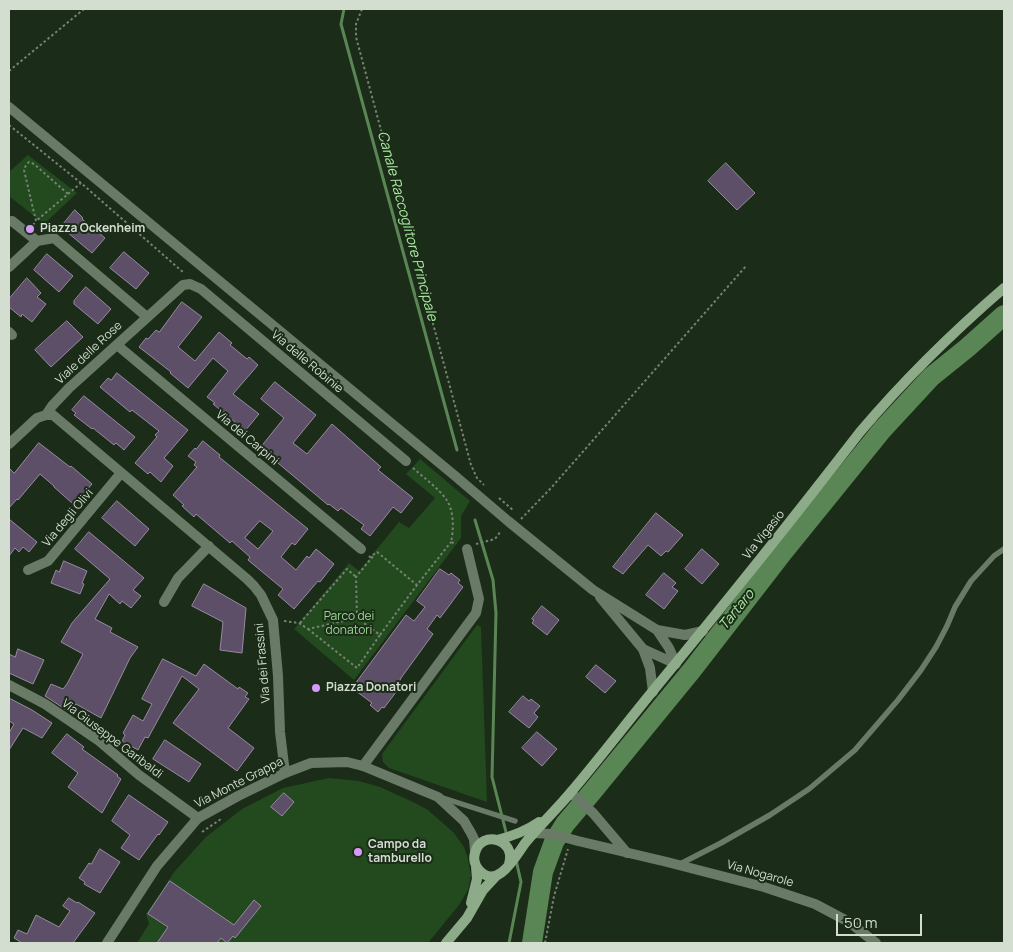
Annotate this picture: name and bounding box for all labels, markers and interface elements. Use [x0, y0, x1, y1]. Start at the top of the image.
water label: Canale Raccoglitore Principale [374, 129, 440, 323]
place label: Piazza Ockenheim [40, 222, 145, 236]
marker: Piazza Ockenheim [24, 223, 36, 235]
street label: Viale delle Rose [53, 318, 125, 388]
street label: Via delle Robinie [268, 328, 346, 396]
street label: Via dei Carpini [213, 408, 281, 468]
street label: Via degli Olivi [40, 486, 96, 550]
street label: Via Vigasio [740, 508, 788, 562]
water label: Tartaro [716, 587, 758, 633]
park label: Parco dei donatori [324, 610, 374, 638]
street label: Via dei Frassini [252, 622, 274, 704]
place label: Piazza Donatori [326, 681, 416, 695]
marker: Piazza Donatori [310, 682, 322, 694]
street label: Via Giuseppe Garibaldi [59, 696, 165, 782]
street label: Via Monte Grappa [192, 755, 286, 811]
place label: Campo da tamburello [368, 838, 432, 866]
marker: Campo da tamburello [352, 846, 364, 858]
street label: Via Nogarole [725, 858, 795, 890]
scale bar [838, 904, 924, 936]
text: 50 m [844, 912, 878, 933]

